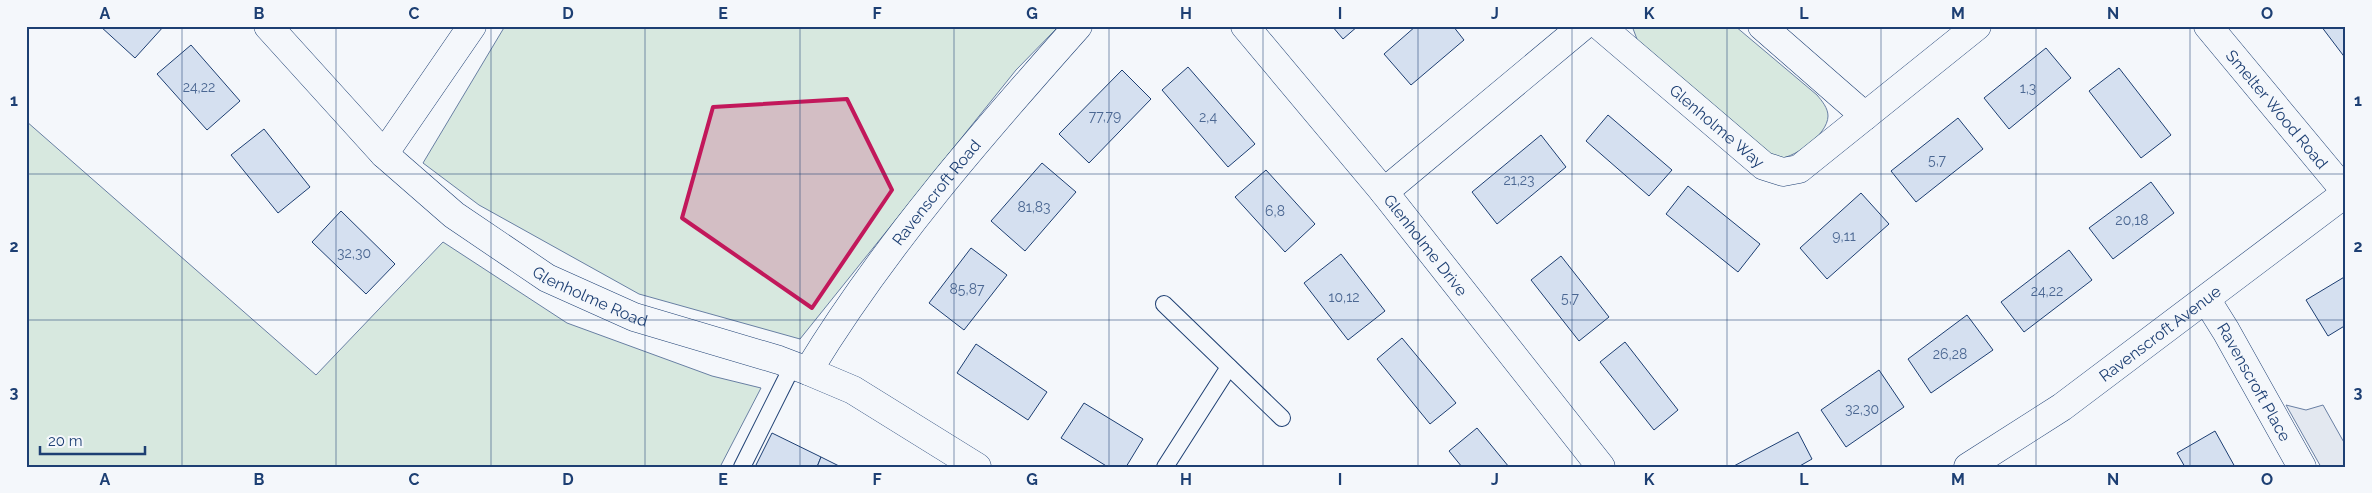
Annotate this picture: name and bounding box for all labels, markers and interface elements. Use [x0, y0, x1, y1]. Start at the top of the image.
text: A [100, 4, 111, 23]
text: B [254, 4, 265, 23]
text: C [409, 4, 420, 23]
text: D [562, 4, 574, 23]
text: E [718, 4, 728, 23]
text: F [872, 4, 882, 23]
text: G [1026, 4, 1038, 23]
text: H [1180, 4, 1192, 23]
text: I [1338, 4, 1342, 23]
text: J [1491, 4, 1499, 23]
text: K [1644, 4, 1655, 23]
text: L [1799, 4, 1809, 23]
text: M [1951, 4, 1965, 23]
text: N [2107, 4, 2119, 23]
text: O [2261, 4, 2273, 23]
street label: Smelter Wood Road [2222, 46, 2332, 173]
house number: 24,22 [183, 79, 215, 95]
house number: 1,3 [2020, 80, 2036, 96]
street label: Glenholme Way [1666, 81, 1768, 172]
text: 1 [10, 91, 18, 110]
text: 1 [2354, 91, 2362, 110]
house number: 77,79 [1089, 108, 1121, 124]
house number: 2,4 [1199, 109, 1217, 125]
street label: Ravenscroft Road [888, 136, 985, 249]
house number: 5,7 [1928, 152, 1946, 168]
house number: 21,23 [1503, 172, 1535, 188]
street label: Glenholme Drive [1379, 191, 1471, 300]
house number: 81,83 [1017, 199, 1051, 215]
house number: 6,8 [1265, 203, 1285, 219]
house number: 20,18 [2115, 212, 2149, 228]
house number: 9,11 [1832, 228, 1856, 244]
text: 2 [9, 237, 19, 256]
text: 2 [2353, 237, 2363, 256]
house number: 32,30 [337, 245, 371, 261]
street label: Glenholme Road [529, 262, 650, 331]
house number: 85,87 [950, 281, 985, 297]
street label: Ravenscroft Avenue [2095, 282, 2225, 386]
house number: 24,22 [2031, 283, 2063, 299]
house number: 10,12 [1329, 289, 1360, 305]
house number: 5,7 [1561, 290, 1579, 306]
street label: Ravenscroft Place [2213, 319, 2295, 445]
house number: 26,28 [1933, 346, 1967, 362]
text: 3 [10, 383, 19, 402]
text: 3 [2354, 383, 2363, 402]
house number: 32,30 [1845, 401, 1879, 417]
scale bar [40, 423, 145, 455]
text: 20 m [48, 432, 83, 450]
text: A [100, 470, 111, 489]
text: B [254, 470, 265, 489]
text: C [409, 470, 420, 489]
text: D [562, 470, 574, 489]
text: E [718, 470, 728, 489]
text: F [872, 470, 882, 489]
text: G [1026, 470, 1038, 489]
text: H [1180, 470, 1192, 489]
text: I [1338, 470, 1342, 489]
text: J [1491, 470, 1499, 489]
text: K [1644, 470, 1655, 489]
text: L [1799, 470, 1809, 489]
text: M [1951, 470, 1965, 489]
text: N [2107, 470, 2119, 489]
text: O [2261, 470, 2273, 489]

